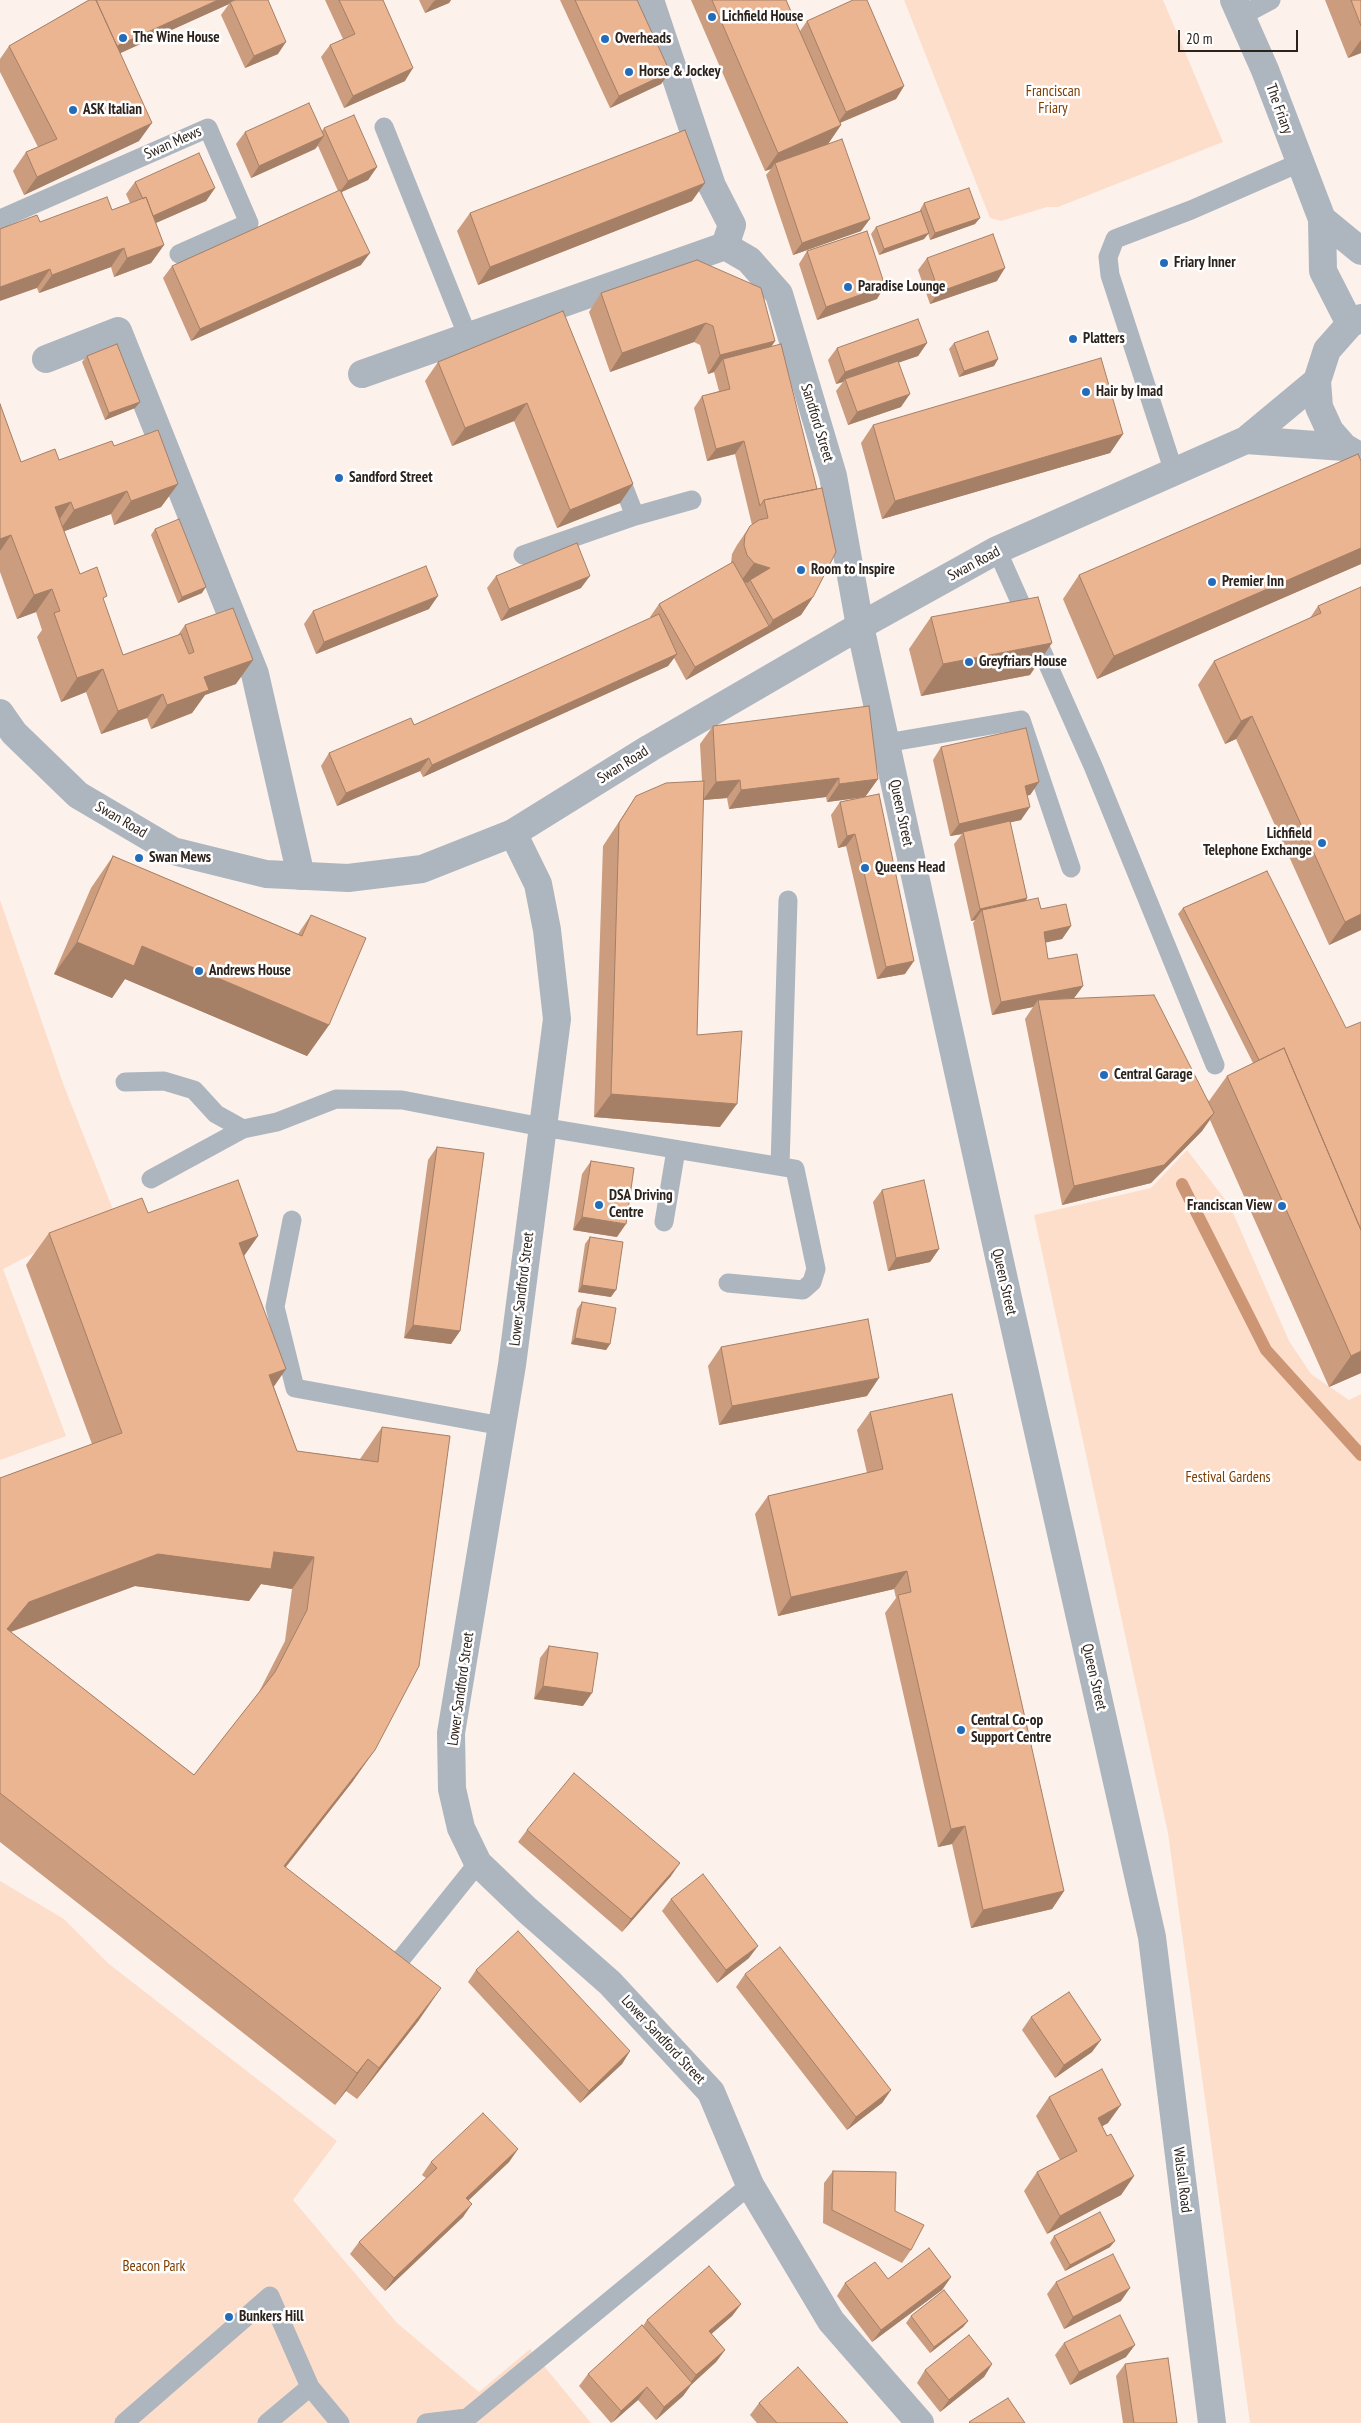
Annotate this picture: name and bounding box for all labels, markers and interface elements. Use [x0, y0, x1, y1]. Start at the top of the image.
place label: Lichfield House [722, 8, 803, 26]
marker: Lichfield House [706, 11, 718, 23]
scale bar [1181, 20, 1301, 52]
place label: The Wine House [133, 29, 220, 47]
text: 20 m [1186, 29, 1212, 48]
place label: Overheads [615, 30, 671, 48]
marker: The Wine House [117, 32, 129, 44]
marker: Overheads [599, 33, 611, 45]
place label: Horse & Jockey [639, 63, 721, 81]
marker: Horse & Jockey [623, 66, 635, 78]
street label: The Friary [1262, 81, 1296, 137]
park label: Franciscan Friary [1026, 83, 1080, 118]
place label: ASK Italian [83, 101, 142, 119]
marker: ASK Italian [67, 104, 79, 116]
street label: Swan Mews [142, 122, 204, 164]
place label: Friary Inner [1174, 254, 1236, 272]
marker: Friary Inner [1158, 257, 1170, 269]
place label: Paradise Lounge [858, 278, 946, 296]
marker: Paradise Lounge [842, 281, 854, 293]
place label: Platters [1083, 330, 1125, 348]
marker: Platters [1067, 333, 1079, 345]
street label: Sandford Street [797, 382, 837, 464]
place label: Hair by Imad [1096, 383, 1163, 401]
marker: Hair by Imad [1080, 386, 1092, 398]
place label: Sandford Street [349, 469, 433, 487]
marker: Sandford Street [333, 472, 345, 484]
street label: Swan Road [945, 543, 1003, 585]
place label: Room to Inspire [811, 561, 895, 579]
marker: Room to Inspire [795, 564, 807, 576]
place label: Premier Inn [1222, 573, 1284, 591]
marker: Premier Inn [1206, 576, 1218, 588]
place label: Greyfriars House [979, 653, 1067, 671]
marker: Greyfriars House [963, 656, 975, 668]
street label: Swan Road [594, 742, 652, 788]
street label: Queen Street [885, 778, 917, 848]
street label: Swan Road [92, 798, 150, 842]
place label: Lichfield Telephone Exchange [1203, 825, 1312, 860]
marker: Lichfield Telephone Exchange [1316, 837, 1328, 849]
place label: Swan Mews [149, 849, 211, 867]
marker: Swan Mews [133, 852, 145, 864]
place label: Queens Head [875, 859, 945, 877]
marker: Queens Head [859, 862, 871, 874]
place label: Andrews House [209, 962, 291, 980]
marker: Andrews House [193, 965, 205, 977]
place label: Central Garage [1114, 1066, 1193, 1084]
marker: Central Garage [1098, 1069, 1110, 1081]
place label: DSA Driving Centre [609, 1187, 673, 1222]
place label: Franciscan View [1187, 1197, 1272, 1215]
marker: DSA Driving Centre [593, 1199, 605, 1211]
marker: Franciscan View [1276, 1200, 1288, 1212]
street label: Lower Sandford Street [506, 1231, 538, 1347]
street label: Queen Street [988, 1247, 1020, 1317]
park label: Festival Gardens [1185, 1469, 1271, 1487]
street label: Lower Sandford Street [444, 1631, 478, 1747]
street label: Queen Street [1078, 1642, 1110, 1712]
place label: Central Co-op Support Centre [971, 1712, 1051, 1747]
marker: Central Co-op Support Centre [955, 1724, 967, 1736]
street label: Lower Sandford Street [617, 1992, 709, 2088]
street label: Walsall Road [1169, 2146, 1195, 2214]
park label: Beacon Park [123, 2258, 185, 2276]
place label: Bunkers Hill [239, 2308, 304, 2326]
marker: Bunkers Hill [223, 2311, 235, 2323]

